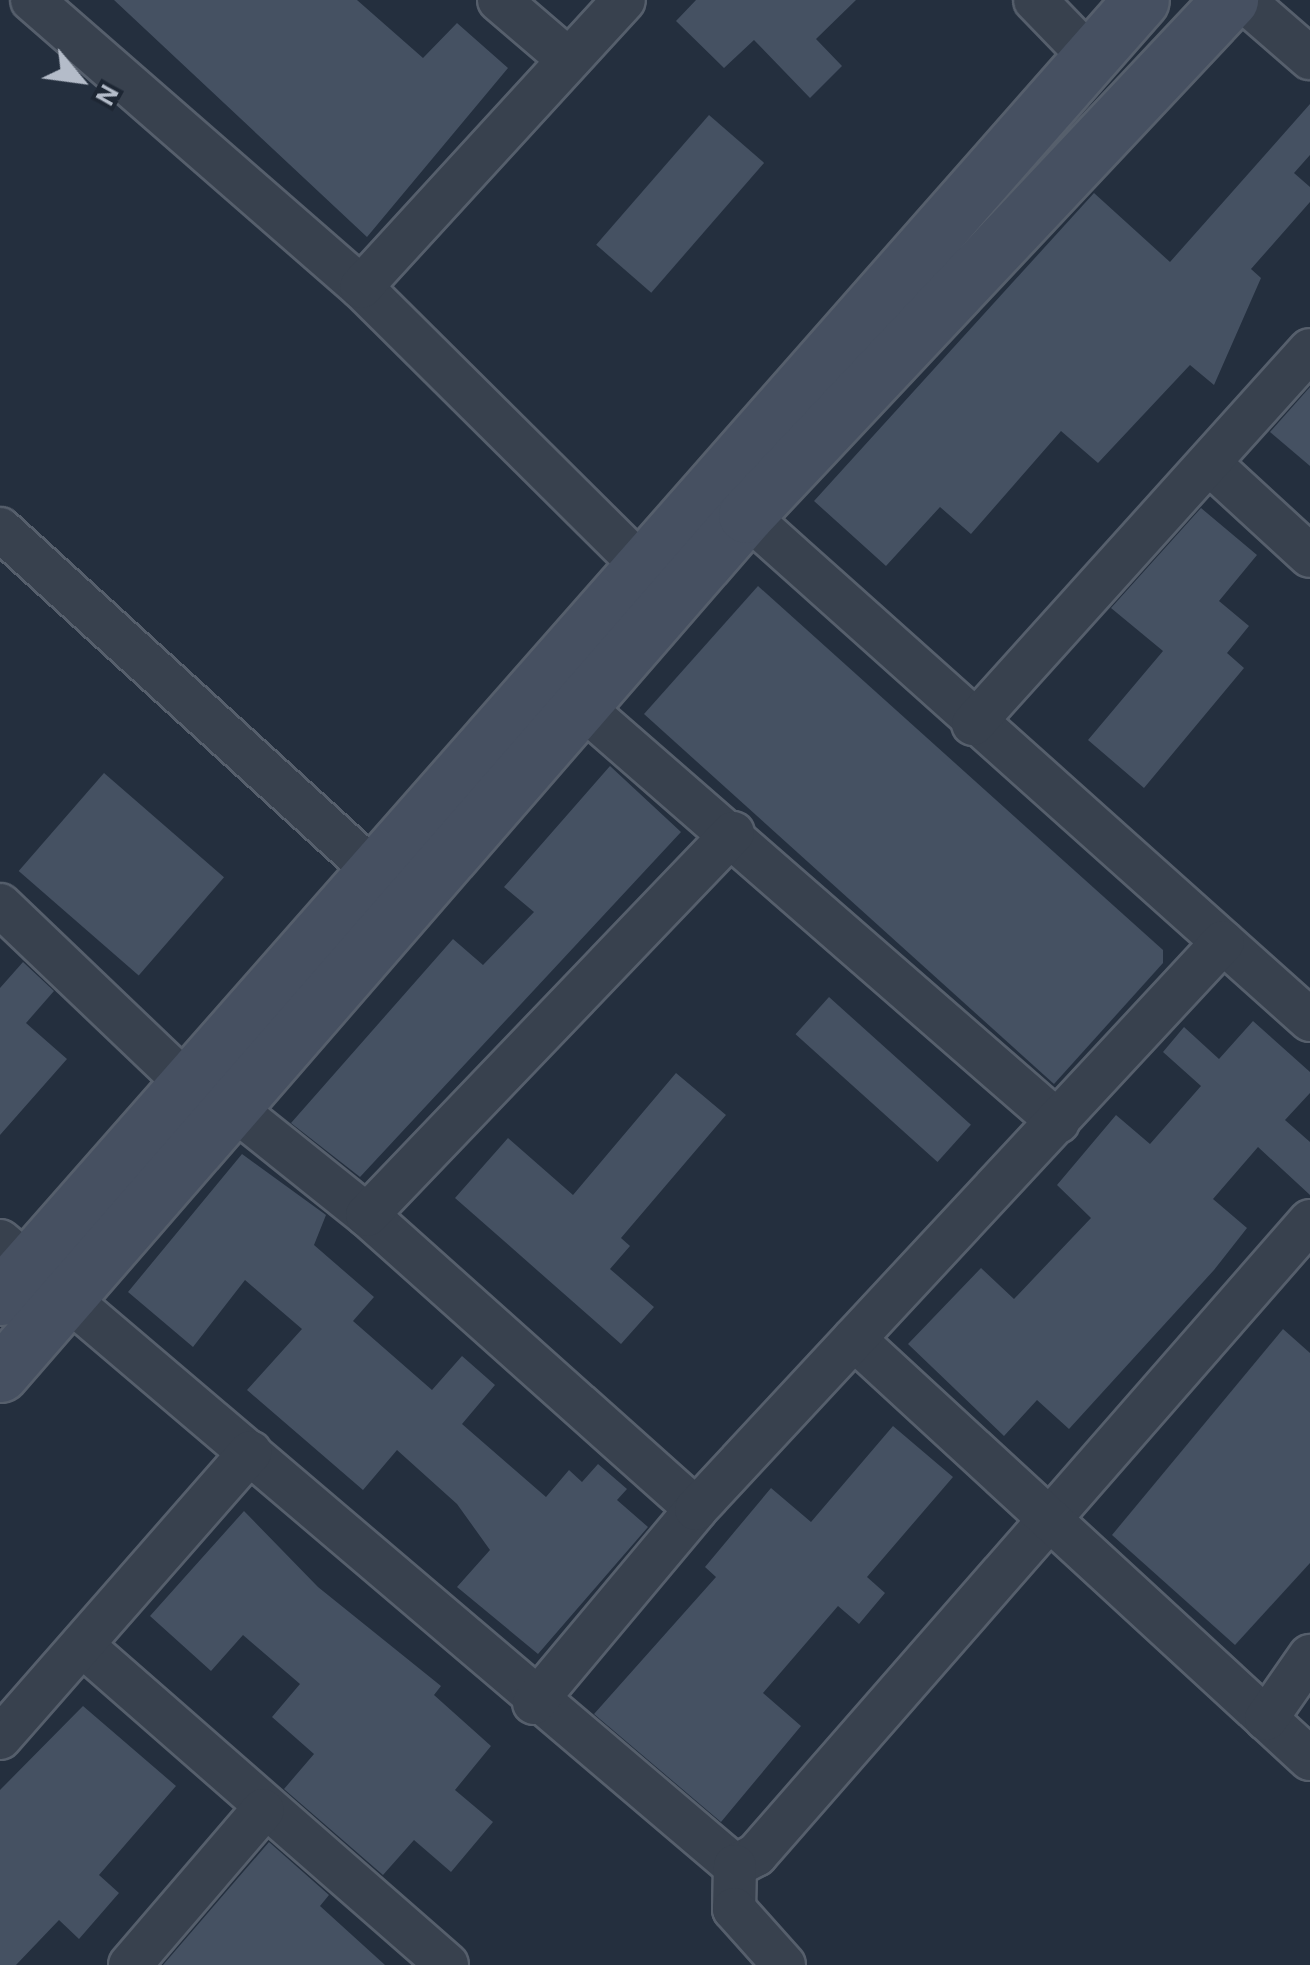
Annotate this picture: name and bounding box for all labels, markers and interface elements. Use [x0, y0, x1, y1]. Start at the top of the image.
north arrow [30, 30, 130, 130]
text: N [89, 79, 123, 110]

